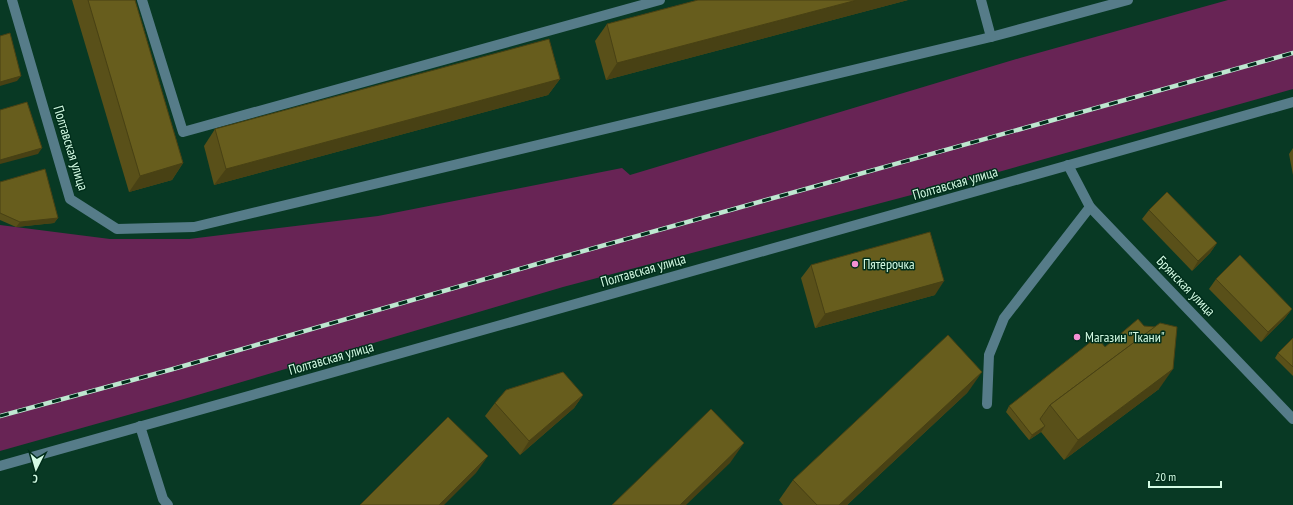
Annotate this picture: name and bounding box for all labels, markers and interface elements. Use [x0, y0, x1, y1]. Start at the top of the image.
street label: Полтавская улица [50, 103, 92, 193]
street label: Полтавская улица [910, 162, 1000, 204]
street label: Полтавская улица [598, 249, 688, 291]
street label: Брянская улица [1153, 252, 1219, 320]
place label: Пятёрочка [863, 255, 915, 273]
marker: Пятёрочка [850, 259, 860, 269]
place label: Магазин "Ткани" [1085, 328, 1165, 346]
marker: Магазин "Ткани" [1072, 332, 1082, 342]
street label: Полтавская улица [286, 337, 376, 379]
north arrow [16, 449, 56, 489]
scale bar [1149, 463, 1221, 489]
text: 20 m [1155, 469, 1176, 484]
text: С [32, 472, 38, 486]

